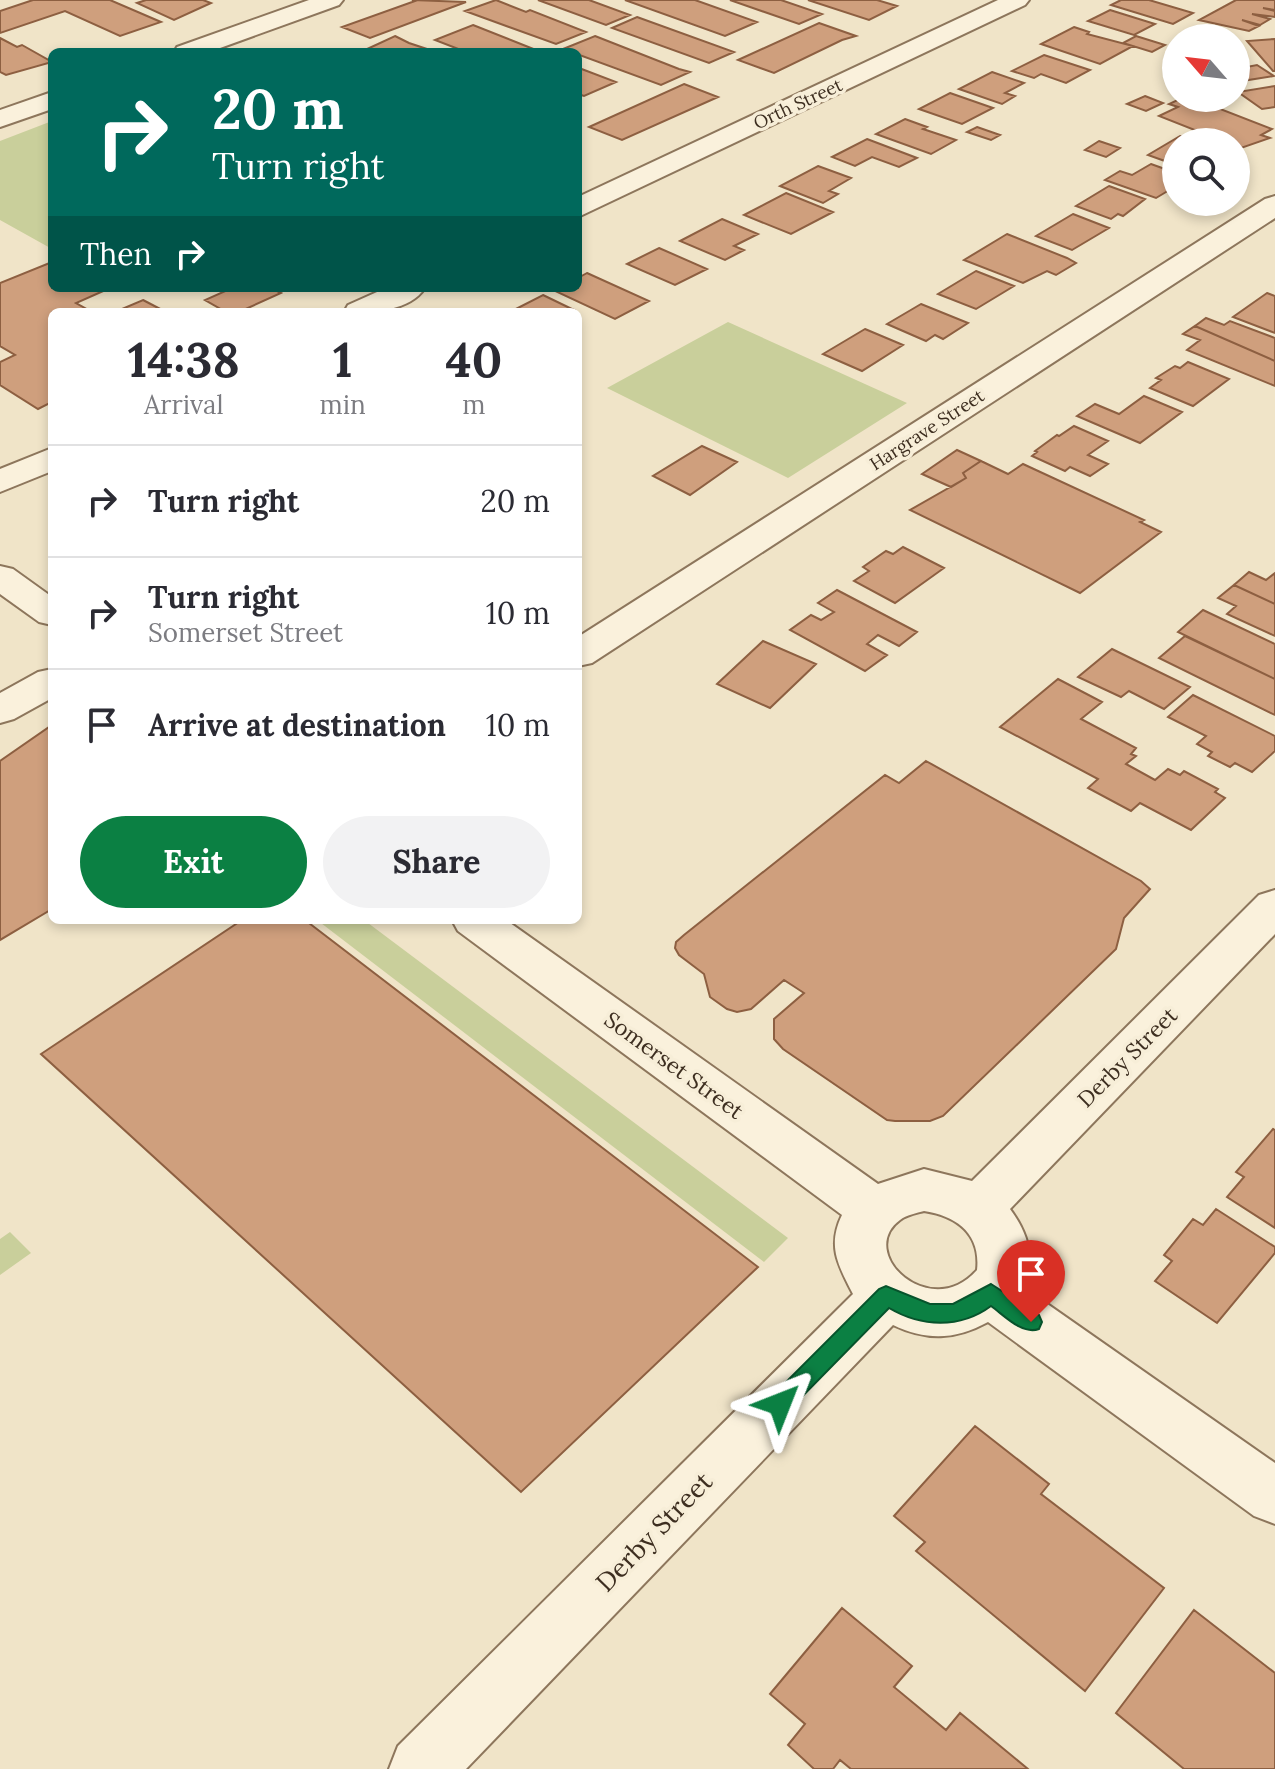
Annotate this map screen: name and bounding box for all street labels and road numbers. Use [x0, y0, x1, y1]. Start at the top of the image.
street label: Orth Street [750, 73, 846, 134]
street label: Hargrave Street [865, 384, 988, 475]
street label: Derby Street [1071, 1001, 1183, 1113]
street label: Somerset Street [599, 1005, 749, 1125]
street label: Derby Street [588, 1465, 719, 1598]

